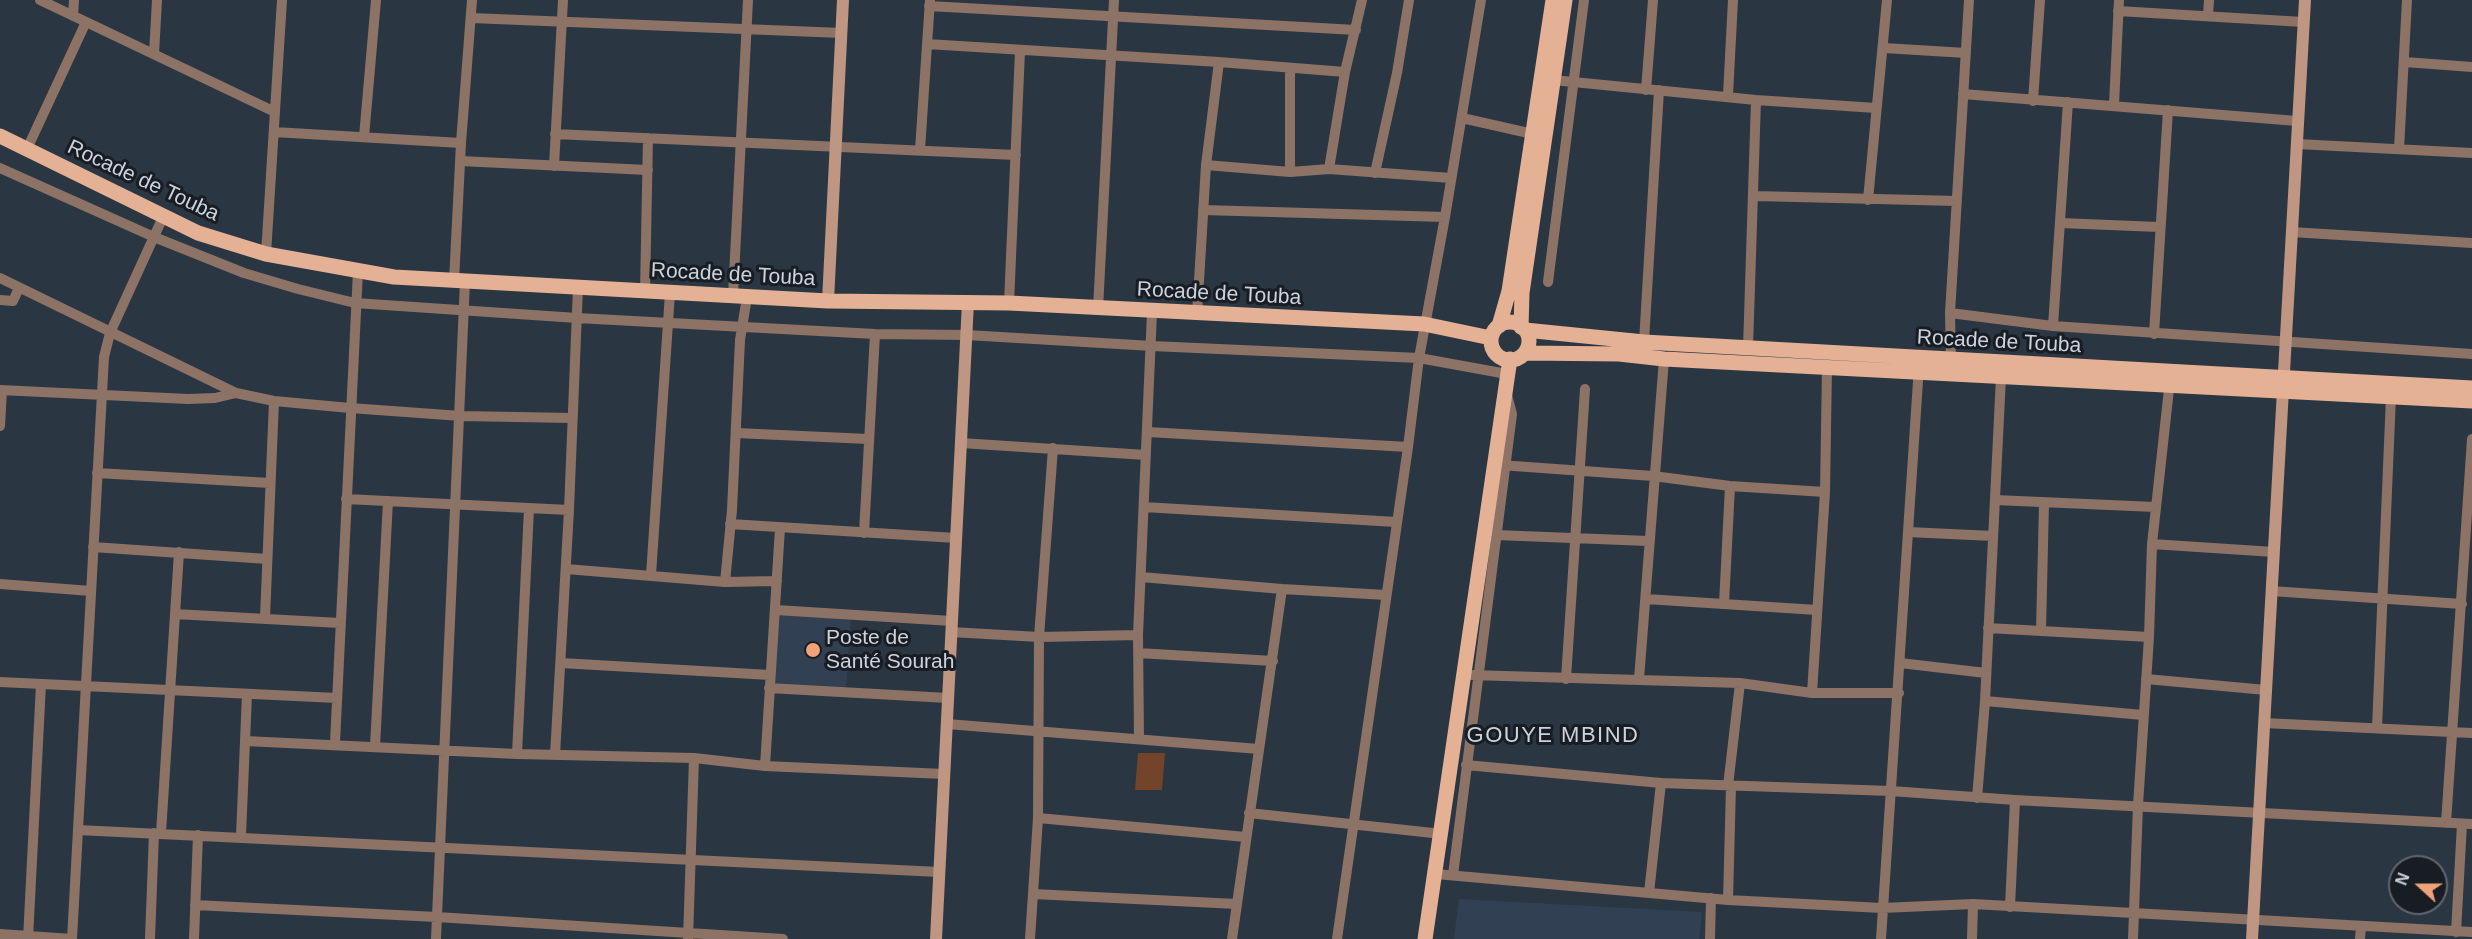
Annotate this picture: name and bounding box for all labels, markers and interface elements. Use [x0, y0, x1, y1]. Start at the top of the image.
street label: Rocade de Touba [63, 135, 223, 227]
street label: Rocade de Touba [650, 258, 816, 292]
street label: Rocade de Touba [1136, 277, 1302, 311]
street label: Rocade de Touba [1916, 325, 2082, 359]
place label: Poste de Santé Sourah [826, 625, 954, 675]
marker: Poste de Santé Sourah [804, 641, 822, 659]
district label: GOUYE MBIND [1467, 723, 1639, 749]
north arrow [2388, 855, 2448, 915]
text: N [2393, 871, 2413, 888]

